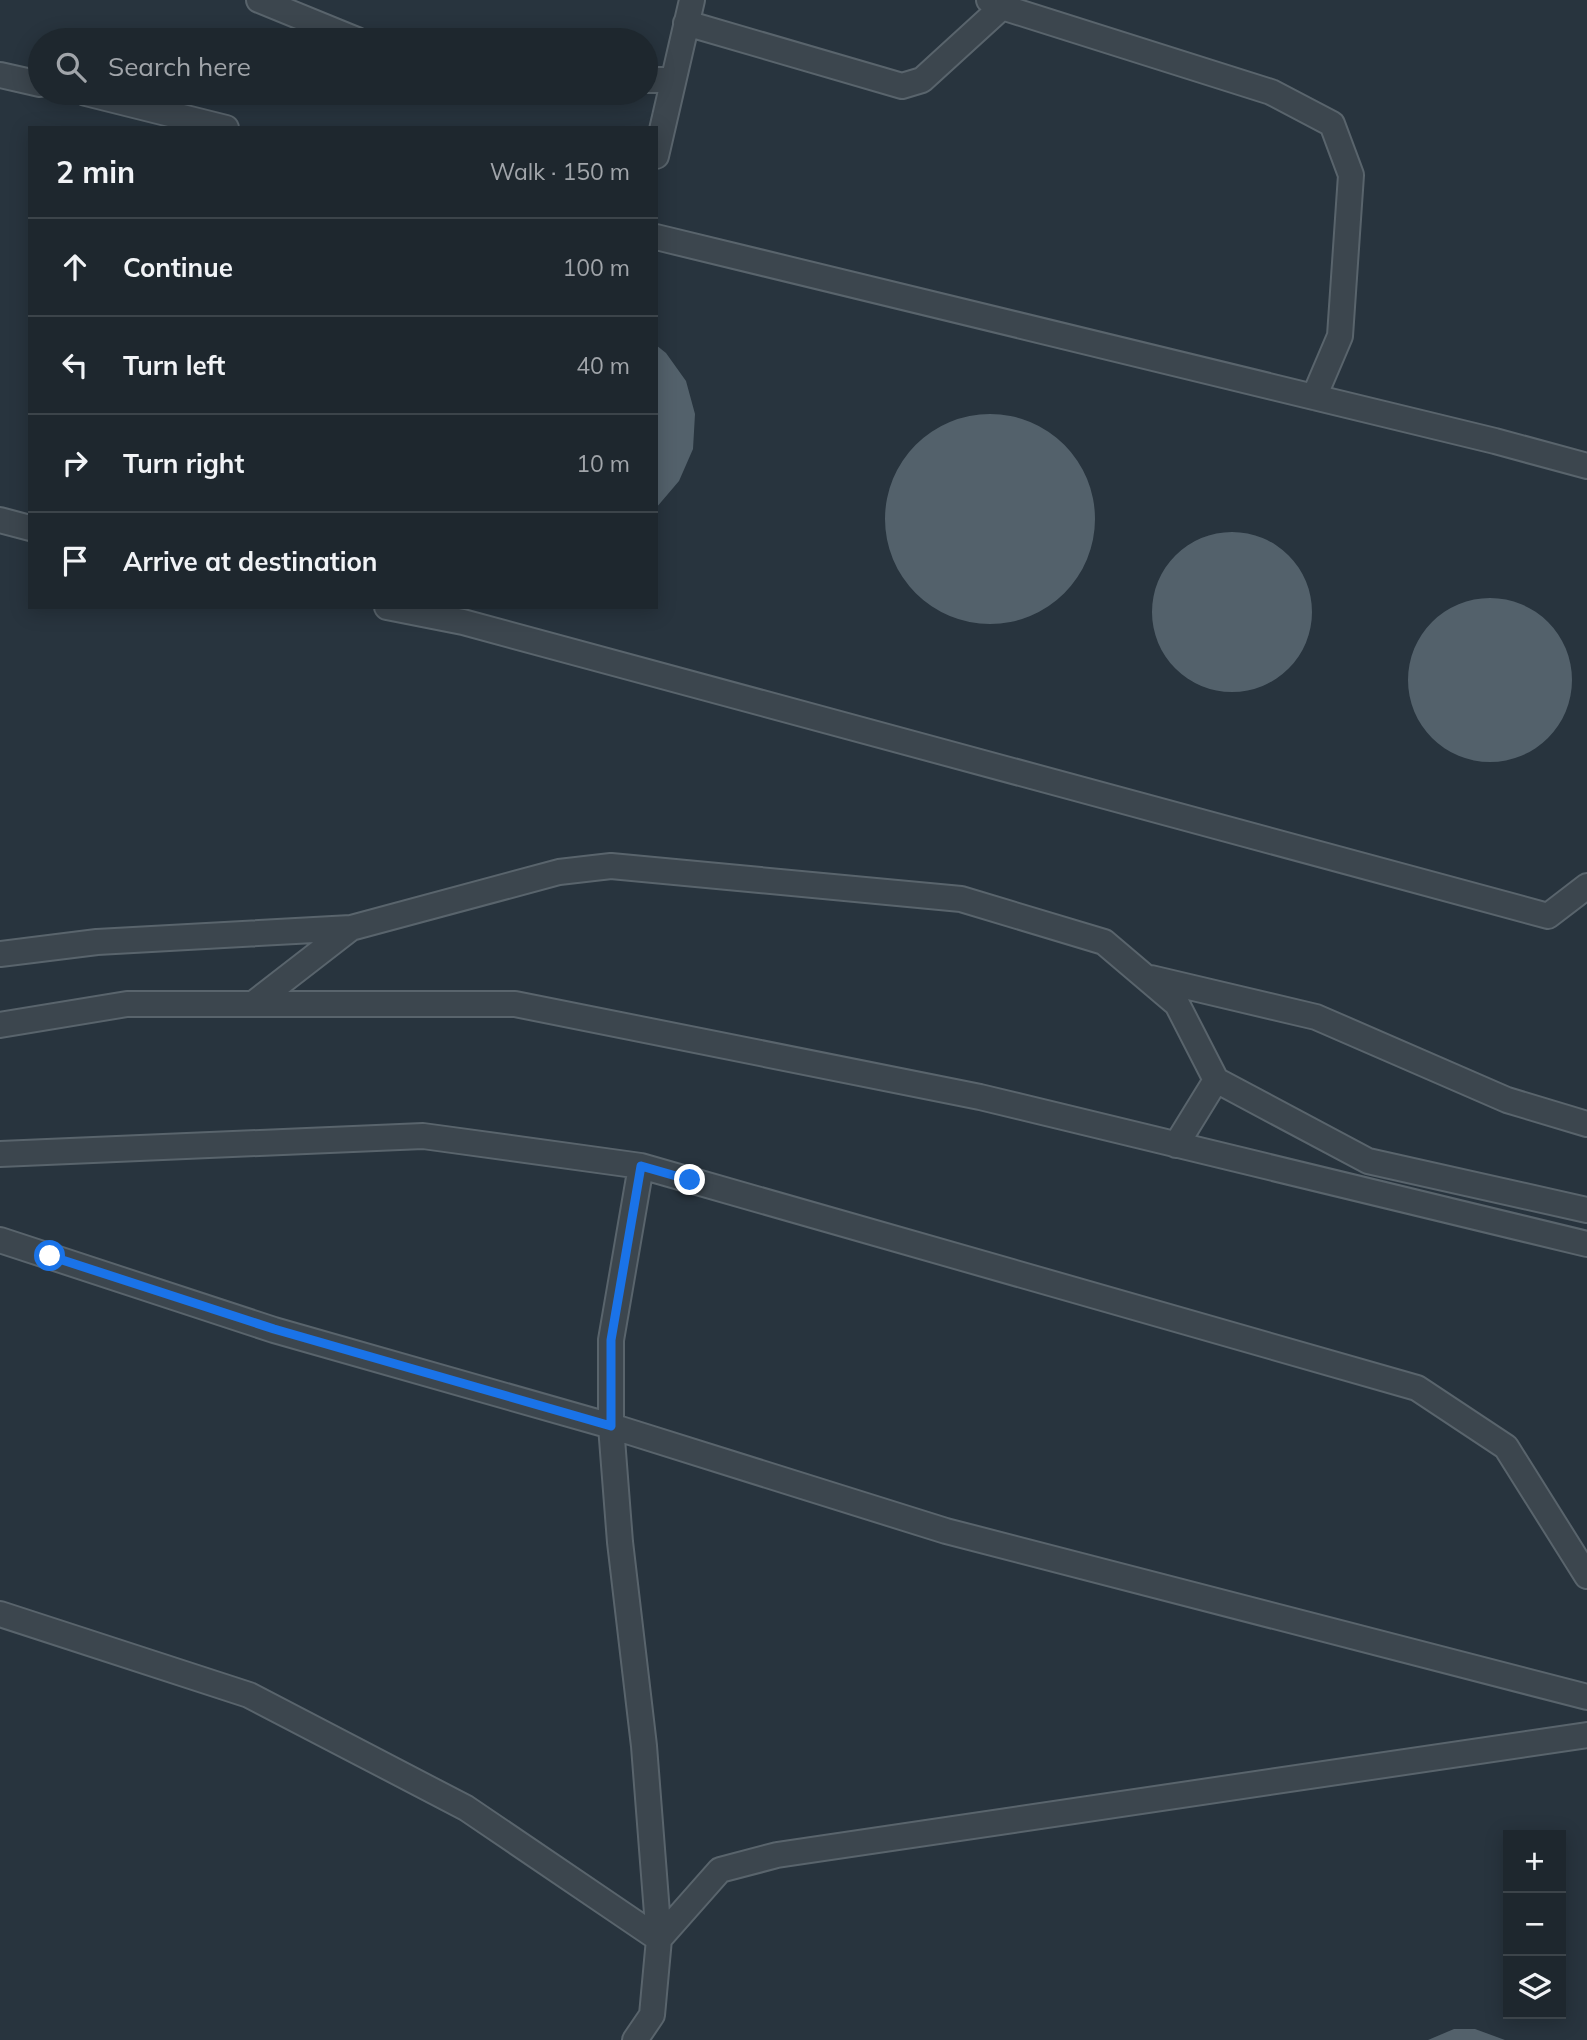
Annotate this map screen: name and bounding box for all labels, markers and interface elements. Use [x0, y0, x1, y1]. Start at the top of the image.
search box [28, 28, 658, 105]
icon: search [52, 48, 90, 86]
text: Search here [108, 50, 251, 83]
text: 2 min [56, 153, 135, 191]
text: Walk · 150 m [490, 157, 630, 186]
icon: ahead [56, 248, 94, 286]
text: Continue [123, 251, 233, 284]
text: 100 m [562, 253, 630, 282]
icon: left [56, 346, 94, 384]
text: Turn left [123, 349, 225, 382]
text: 40 m [576, 351, 630, 380]
icon: right [56, 444, 94, 482]
text: Turn right [123, 447, 244, 480]
text: 10 m [576, 449, 630, 478]
icon: arrive [56, 542, 94, 580]
text: Arrive at destination [123, 545, 378, 578]
route end [674, 1164, 705, 1195]
route start [34, 1240, 65, 1271]
map controls [1503, 1830, 1566, 2019]
button: + [1503, 1830, 1566, 1893]
button: − [1503, 1893, 1566, 1956]
button: layers [1503, 1956, 1566, 2019]

